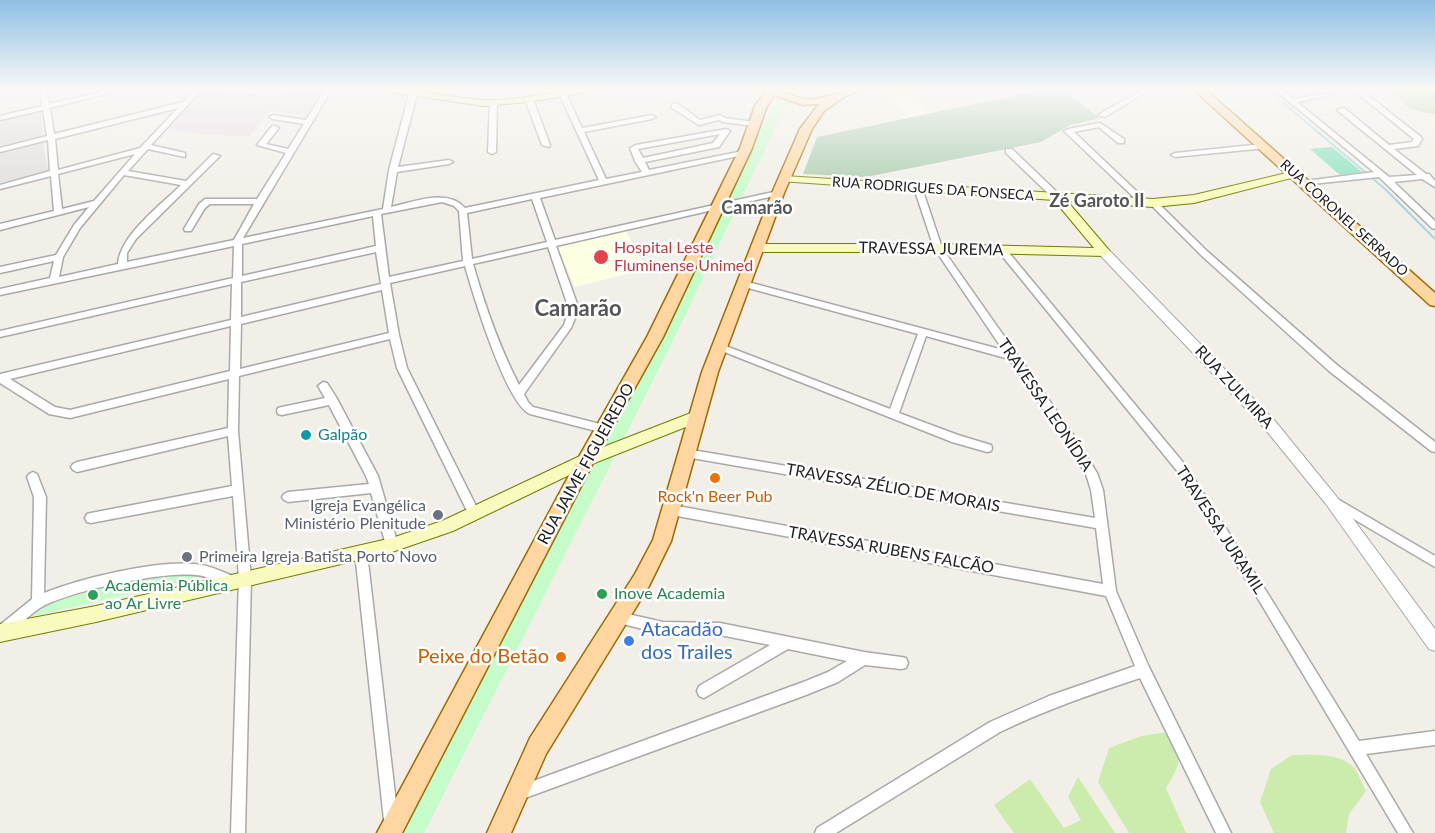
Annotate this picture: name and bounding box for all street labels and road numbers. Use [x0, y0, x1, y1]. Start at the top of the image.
street label: RUA CORONEL SERRADO [1277, 156, 1411, 280]
street label: RUA RODRIGUES DA FONSECA [832, 174, 1034, 204]
street label: TRAVESSA JUREMA [858, 238, 1004, 260]
street label: TRAVESSA LEONÍDIA [993, 335, 1097, 475]
street label: RUA ZULMIRA [1191, 342, 1277, 432]
street label: RUA JAIME FIGUEIREDO [534, 380, 638, 548]
street label: TRAVESSA ZÉLIO DE MORAIS [784, 460, 1002, 516]
street label: TRAVESSA JURAMIL [1172, 462, 1268, 598]
street label: TRAVESSA RUBENS FALCÃO [787, 522, 995, 578]

